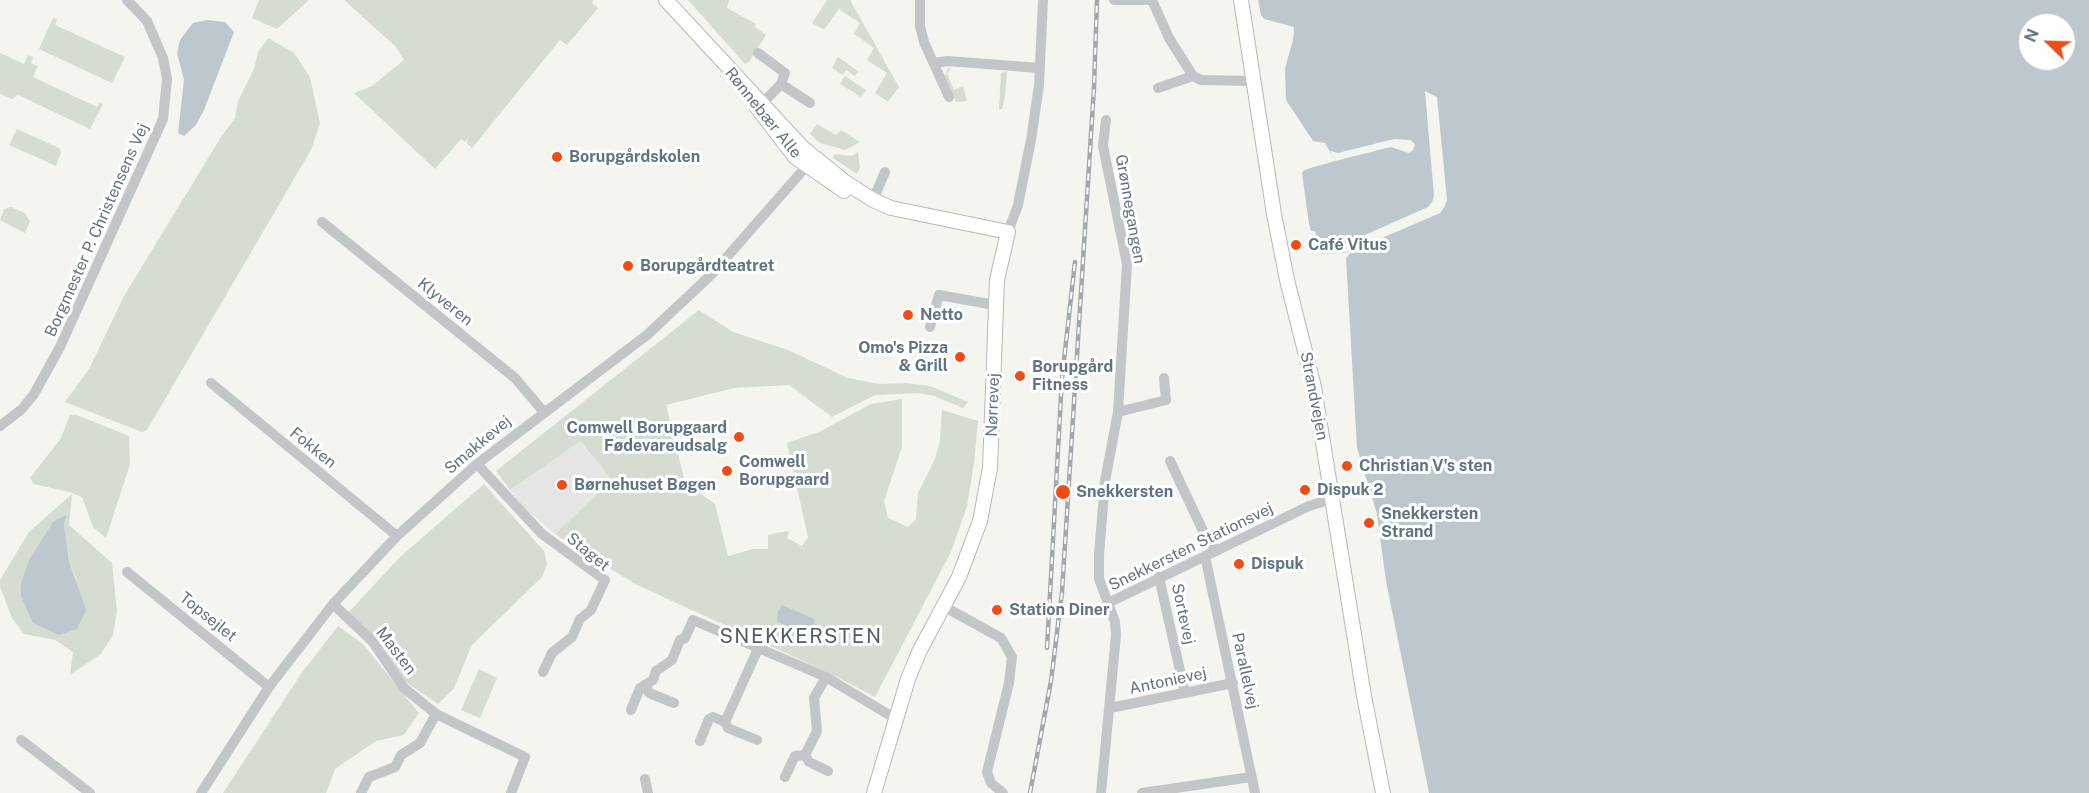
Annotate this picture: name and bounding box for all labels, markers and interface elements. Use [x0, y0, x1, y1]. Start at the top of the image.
north arrow [2017, 12, 2077, 72]
text: N [2021, 26, 2043, 45]
street label: Rønnebær Alle [721, 64, 805, 162]
street label: Borgmester P. Christensens Vej [41, 120, 153, 340]
place label: Borupgårdskolen [569, 147, 700, 167]
marker: Borupgårdskolen [550, 150, 564, 164]
street label: Grønnegangen [1111, 153, 1149, 265]
place label: Café Vitus [1308, 235, 1387, 255]
marker: Café Vitus [1289, 238, 1303, 252]
place label: Borupgårdteatret [640, 256, 774, 276]
marker: Borupgårdteatret [621, 259, 635, 273]
street label: Klyveren [413, 274, 477, 330]
place label: Netto [920, 305, 963, 325]
marker: Netto [901, 308, 915, 322]
place label: Omo's Pizza & Grill [858, 338, 948, 376]
marker: Omo's Pizza & Grill [953, 350, 967, 364]
street label: Strandvejen [1296, 350, 1332, 442]
place label: Borupgård Fitness [1032, 357, 1113, 395]
marker: Borupgård Fitness [1013, 369, 1027, 383]
street label: Nørrevej [982, 373, 1004, 437]
street label: Smakkevej [441, 412, 515, 478]
place label: Comwell Borupgaard Fødevareudsalg [567, 418, 727, 456]
street label: Fokken [286, 423, 340, 473]
marker: Comwell Borupgaard Fødevareudsalg [732, 430, 746, 444]
place label: Comwell Borupgaard [739, 452, 829, 490]
place label: Christian V's sten [1359, 456, 1492, 476]
marker: Christian V's sten [1340, 459, 1354, 473]
marker: Comwell Borupgaard [720, 464, 734, 478]
place label: Børnehuset Bøgen [574, 475, 716, 495]
marker: Børnehuset Bøgen [555, 478, 569, 492]
place label: Dispuk 2 [1317, 480, 1383, 500]
place label: Snekkersten [1076, 482, 1173, 502]
marker: Snekkersten [1054, 483, 1072, 501]
marker: Dispuk 2 [1298, 483, 1312, 497]
street label: Snekkersten Stationsvej [1106, 499, 1276, 595]
place label: Snekkersten Strand [1381, 504, 1478, 542]
marker: Snekkersten Strand [1362, 516, 1376, 530]
street label: Staget [563, 529, 613, 575]
place label: Dispuk [1251, 554, 1304, 574]
marker: Dispuk [1232, 557, 1246, 571]
street label: Sortevej [1167, 582, 1199, 646]
street label: Topsejlet [176, 588, 240, 646]
place label: Station Diner [1009, 600, 1110, 620]
marker: Station Diner [990, 603, 1004, 617]
street label: Masten [372, 623, 420, 679]
district label: SNEKKERSTEN [720, 625, 882, 649]
street label: Parallelvej [1228, 631, 1262, 711]
street label: Antonievej [1128, 663, 1208, 699]

